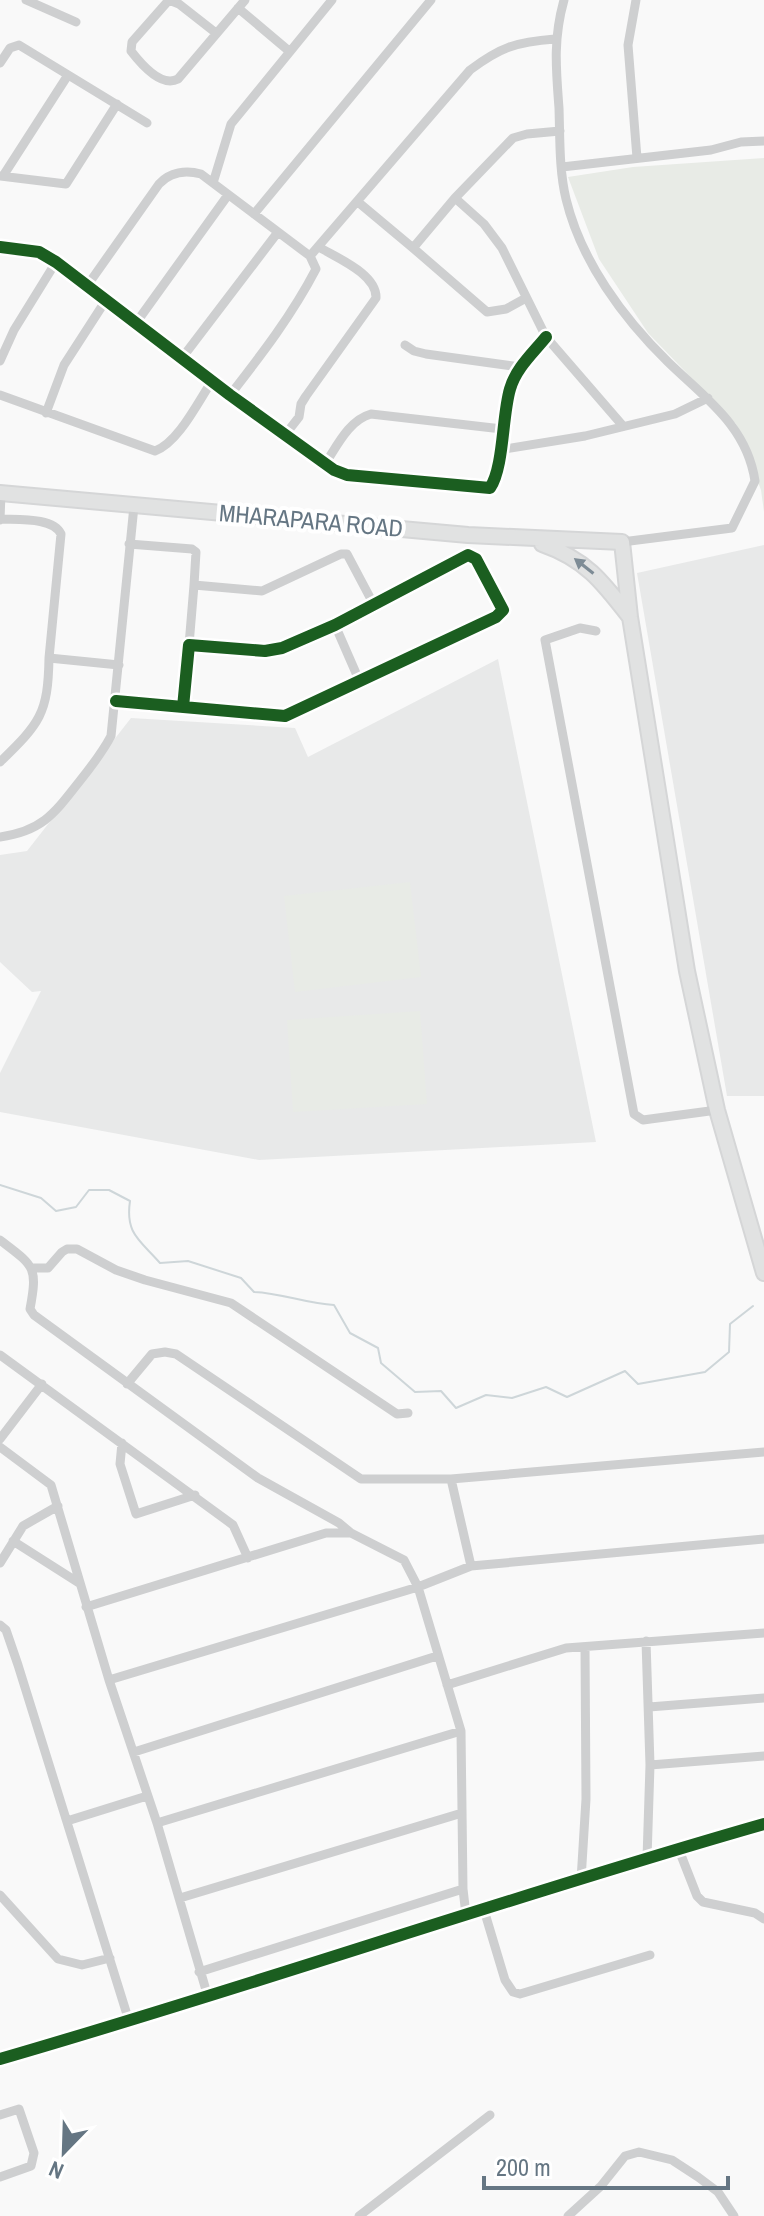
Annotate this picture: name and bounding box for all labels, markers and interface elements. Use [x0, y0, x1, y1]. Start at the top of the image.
street label: MHARAPARA ROAD [218, 496, 404, 544]
one-way arrow [574, 558, 594, 575]
north arrow [24, 2112, 104, 2192]
scale bar [484, 2140, 728, 2190]
text: 200 m [496, 2151, 551, 2183]
text: N [44, 2154, 68, 2187]

